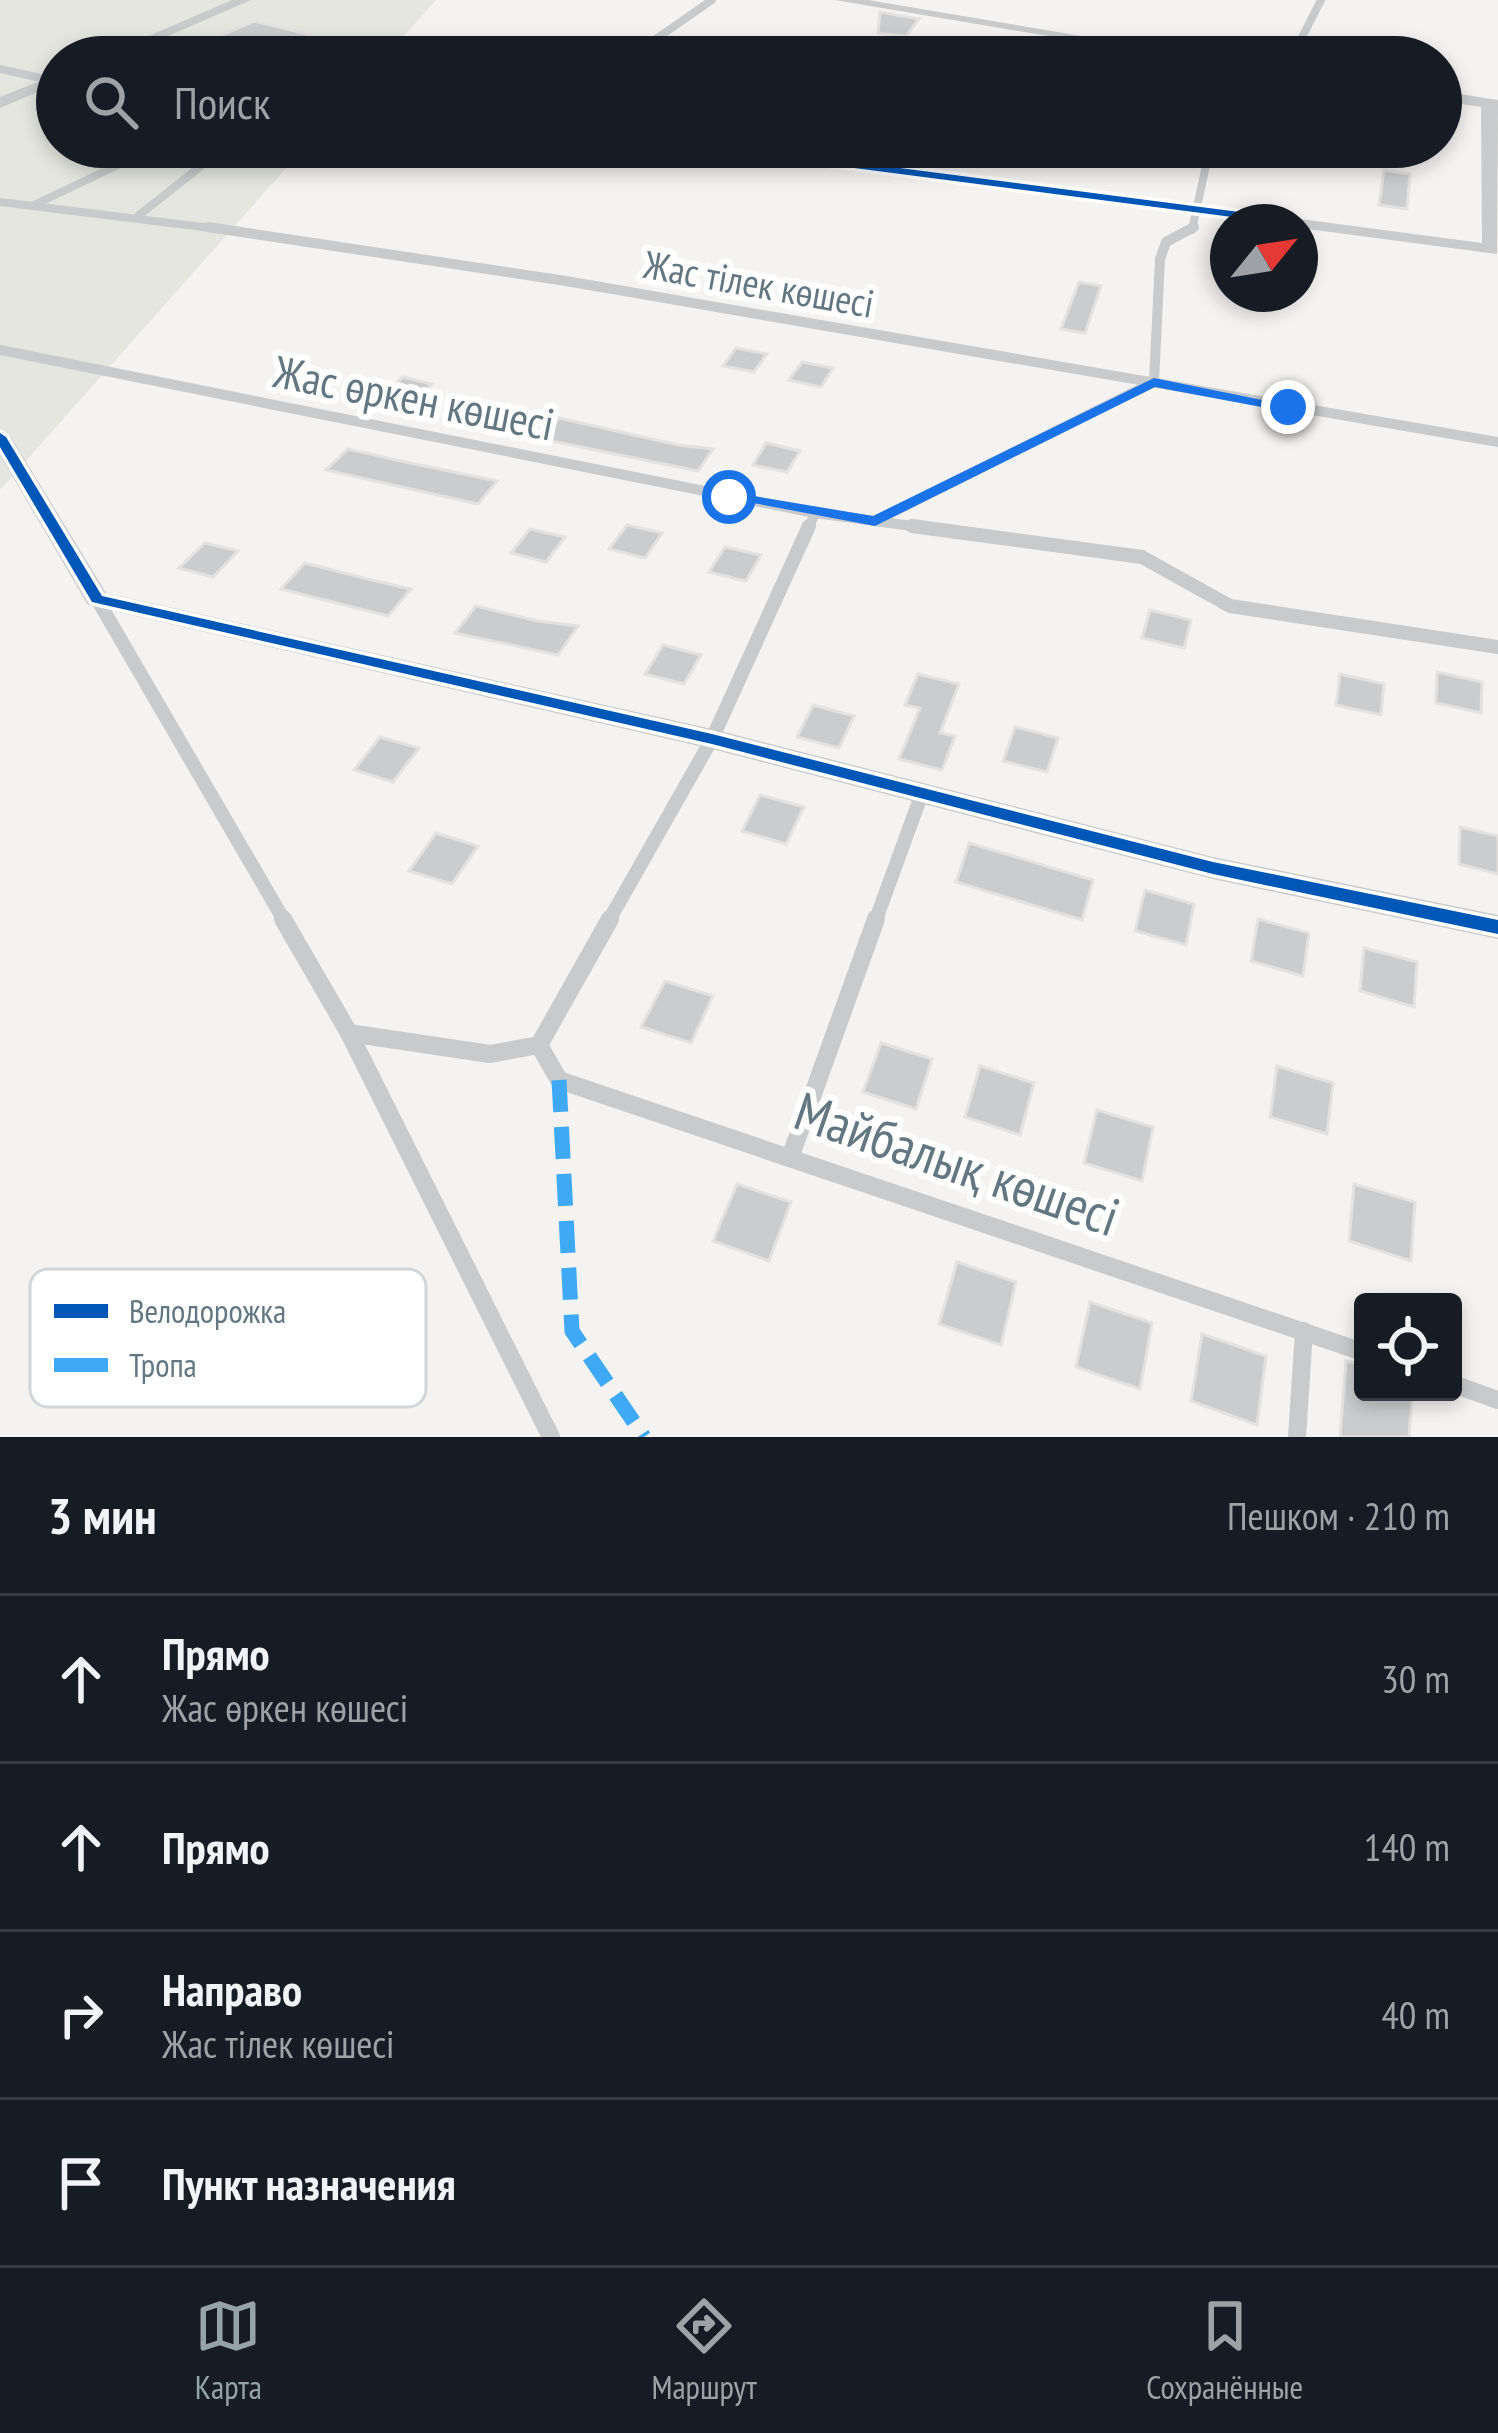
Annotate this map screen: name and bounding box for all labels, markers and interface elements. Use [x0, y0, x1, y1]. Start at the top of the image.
search box [36, 36, 1462, 168]
icon: search [78, 69, 144, 135]
text: Поиск [174, 73, 270, 131]
north arrow [1210, 204, 1318, 312]
street label: Жас тілек көшесі [639, 238, 878, 329]
street label: Жас өркен көшесі [268, 341, 559, 453]
route end [1261, 380, 1315, 434]
route start [702, 470, 756, 524]
street label: Майбалық көшесі [786, 1075, 1128, 1251]
legend [30, 1269, 426, 1407]
text: Велодорожка [129, 1289, 286, 1332]
map controls [1354, 1293, 1462, 1401]
button: locate [1354, 1293, 1462, 1401]
text: Тропа [129, 1343, 197, 1386]
text: 3 мин [48, 1482, 157, 1548]
text: Пешком · 210 m [1227, 1490, 1450, 1541]
text: Прямо [162, 1624, 270, 1682]
icon: ahead [48, 1646, 114, 1712]
text: 30 m [1381, 1653, 1450, 1704]
text: Жас өркен көшесі [162, 1682, 408, 1733]
icon: ahead [48, 1814, 114, 1880]
text: Прямо [162, 1818, 270, 1876]
text: 140 m [1364, 1821, 1450, 1872]
text: Направо [162, 1960, 302, 2018]
icon: right [48, 1982, 114, 2048]
text: 40 m [1381, 1989, 1450, 2040]
text: Жас тілек көшесі [162, 2018, 394, 2069]
icon: arrive [48, 2150, 114, 2216]
text: Пункт назначения [162, 2154, 456, 2212]
tab: Карта [195, 2293, 262, 2408]
tab: Маршрут [651, 2293, 757, 2408]
tab: Сохранённые [1146, 2293, 1303, 2408]

